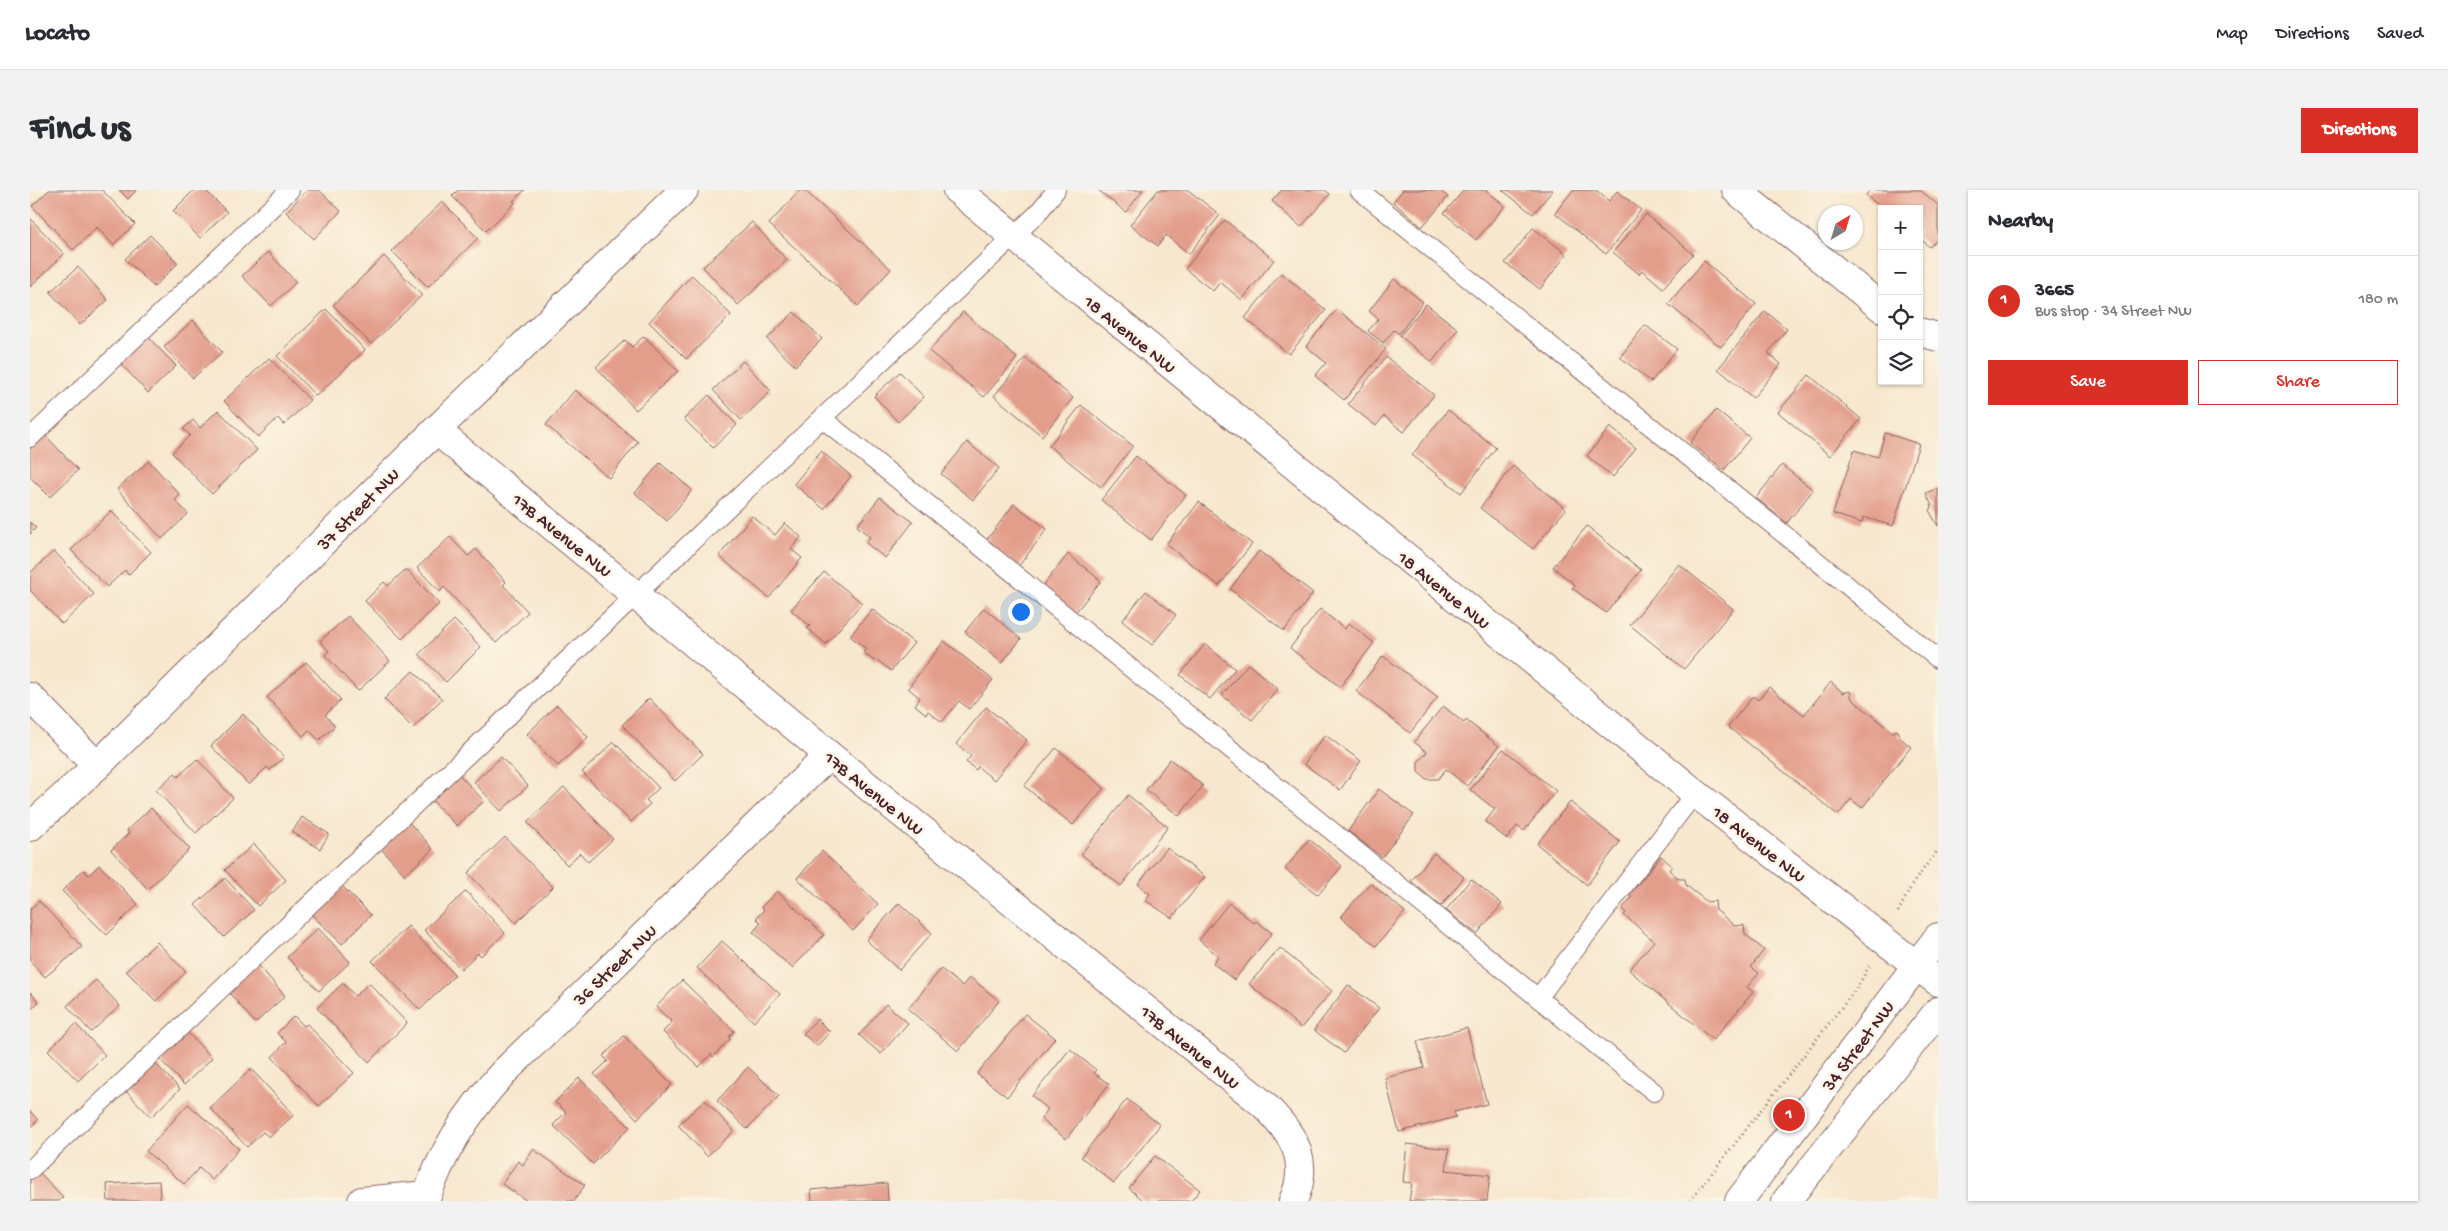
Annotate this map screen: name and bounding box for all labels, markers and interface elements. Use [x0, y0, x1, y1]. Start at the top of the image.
text: Locato [25, 20, 90, 49]
text: Map [2216, 24, 2248, 45]
text: Directions [2276, 24, 2349, 45]
text: Saved [2377, 24, 2423, 45]
button: Directions [2301, 108, 2418, 153]
text: Find us [30, 110, 130, 151]
north arrow [1818, 205, 1863, 250]
map controls [1878, 205, 1923, 385]
button: + [1878, 205, 1923, 250]
text: Nearby [1988, 210, 2053, 235]
button: − [1878, 250, 1923, 295]
text: 3665 [2035, 280, 2074, 303]
street label: 18 Avenue NW [1077, 291, 1180, 380]
text: 1 [2001, 291, 2007, 310]
text: 180 m [2359, 291, 2398, 310]
button: locate [1878, 295, 1923, 340]
text: Bus stop · 34 Street NW [2035, 303, 2192, 322]
button: layers [1878, 340, 1923, 385]
button: Save [1988, 360, 2188, 405]
button: Share [2198, 360, 2398, 405]
street label: 37 Street NW [312, 464, 406, 557]
street label: 17B Avenue NW [505, 489, 615, 584]
street label: 18 Avenue NW [1391, 547, 1494, 636]
your location [1008, 599, 1034, 625]
street label: 17B Avenue NW [817, 747, 927, 842]
street label: 18 Avenue NW [1706, 801, 1809, 890]
street label: 36 Street NW [569, 921, 663, 1013]
street label: 34 Street NW [1818, 997, 1901, 1098]
street label: 17B Avenue NW [1133, 1001, 1243, 1096]
pin: 1 [1773, 1096, 1805, 1134]

